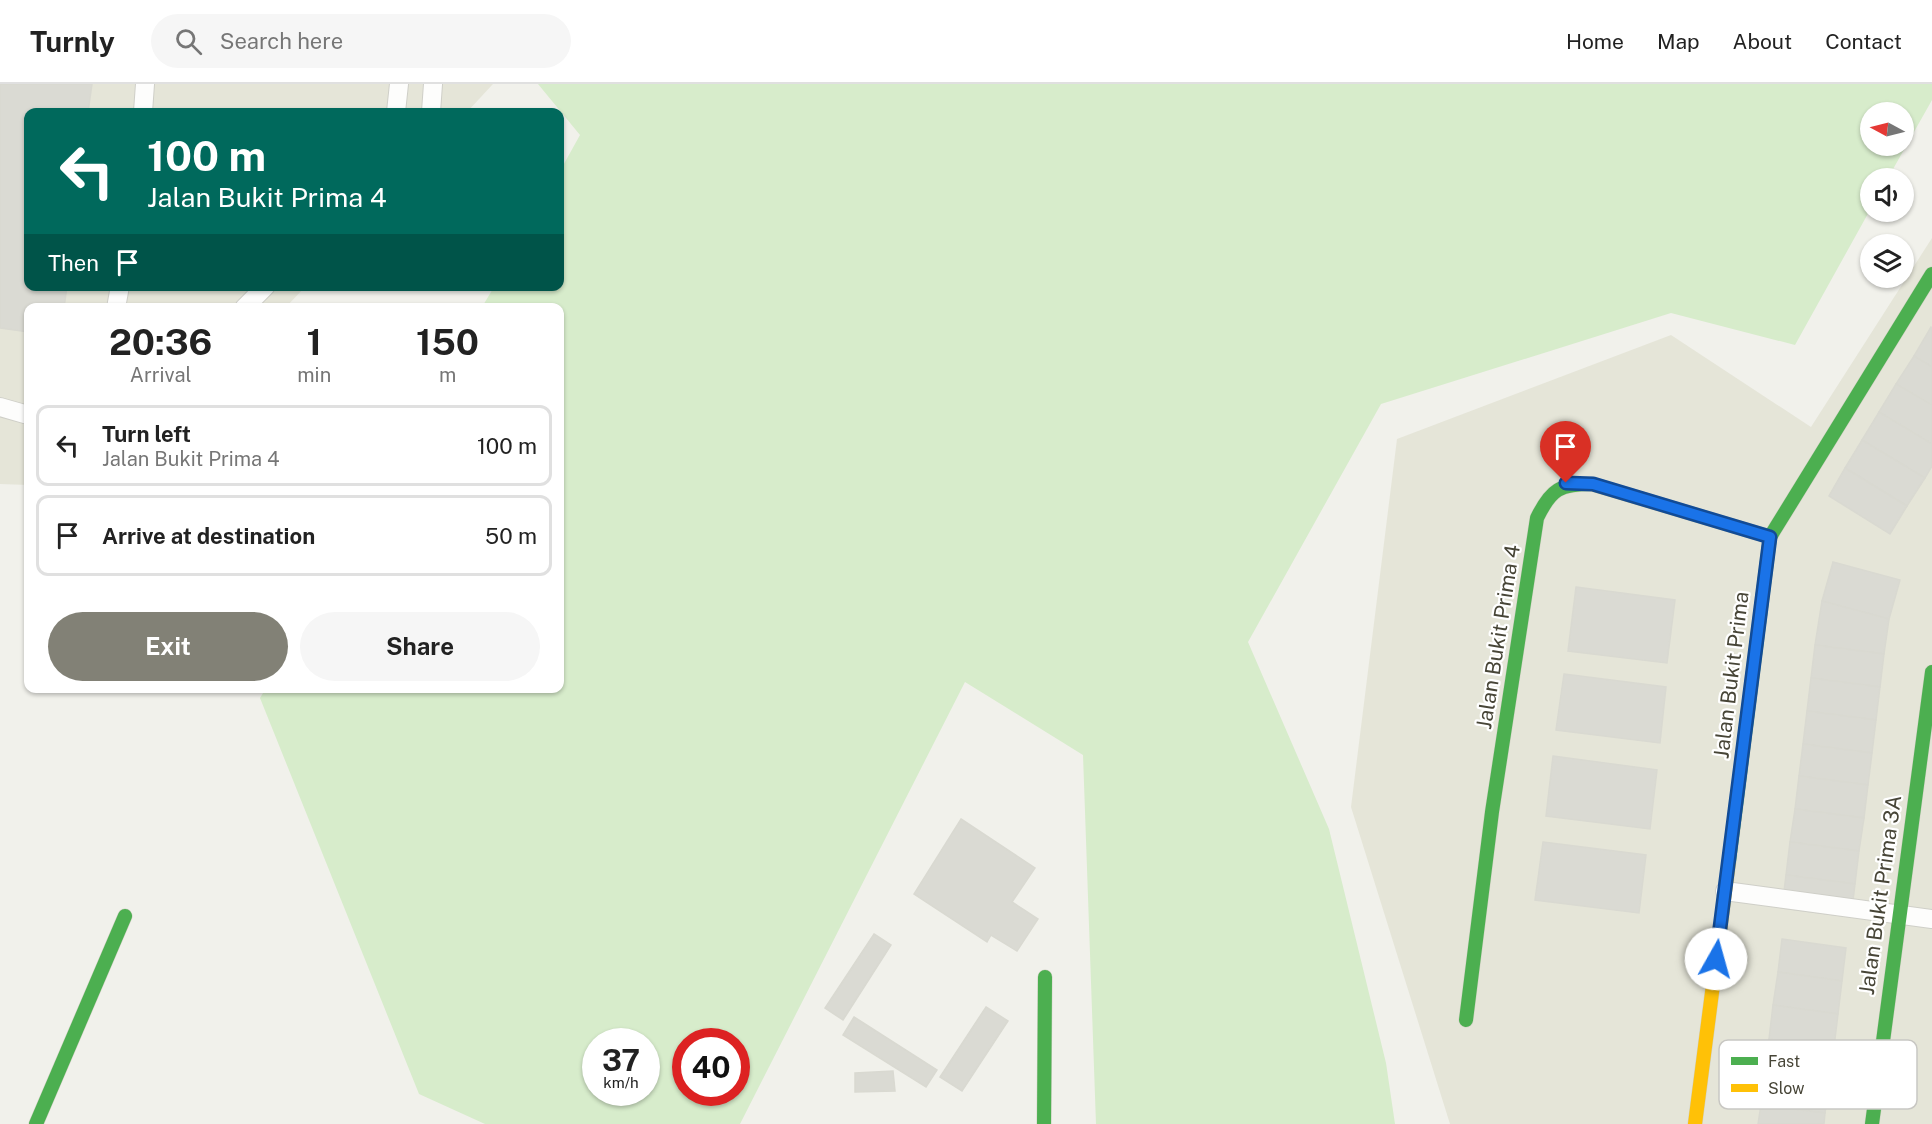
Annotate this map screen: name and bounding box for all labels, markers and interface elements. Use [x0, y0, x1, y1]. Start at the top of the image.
search box [151, 14, 571, 68]
text: Turnly [30, 25, 115, 58]
icon: search [172, 25, 205, 58]
text: Search here [220, 28, 343, 54]
text: Home [1566, 29, 1624, 54]
text: Map [1657, 29, 1700, 54]
text: About [1733, 29, 1792, 54]
text: Contact [1825, 29, 1902, 54]
north arrow [1860, 102, 1914, 156]
map controls [1860, 102, 1914, 288]
text: 100 m [147, 131, 266, 180]
icon: left [48, 132, 126, 210]
button: sound [1860, 168, 1914, 222]
text: Jalan Bukit Prima 4 [147, 181, 387, 213]
button: layers [1860, 234, 1914, 288]
icon: arrive [111, 246, 144, 279]
text: Then [48, 250, 99, 276]
text: 20:36 [109, 321, 212, 363]
text: 1 [307, 321, 322, 363]
text: 150 [416, 321, 479, 363]
text: Arrival [130, 363, 192, 387]
text: min [297, 363, 331, 387]
text: m [439, 363, 456, 387]
text: Turn left [102, 421, 191, 447]
pin [1540, 421, 1591, 483]
icon: left [51, 429, 84, 462]
icon: arrive [1549, 430, 1582, 463]
text: 100 m [477, 433, 537, 459]
text: Jalan Bukit Prima 4 [102, 447, 280, 471]
icon: arrive [51, 519, 84, 552]
text: Arrive at destination [102, 523, 315, 549]
text: 50 m [485, 523, 537, 549]
street label: Jalan Bukit Prima 4 [1471, 543, 1525, 731]
street label: Jalan Bukit Prima [1708, 590, 1754, 760]
button: Exit [48, 612, 288, 681]
button: Share [300, 612, 540, 681]
street label: Jalan Bukit Prima 3A [1854, 793, 1906, 996]
position arrow [1684, 927, 1748, 991]
speed limit sign: 40 [672, 1028, 750, 1106]
legend [1719, 1040, 1917, 1109]
text: 37 [602, 1042, 640, 1078]
text: Fast [1768, 1052, 1800, 1071]
text: km/h [603, 1074, 639, 1091]
text: Slow [1768, 1079, 1805, 1098]

